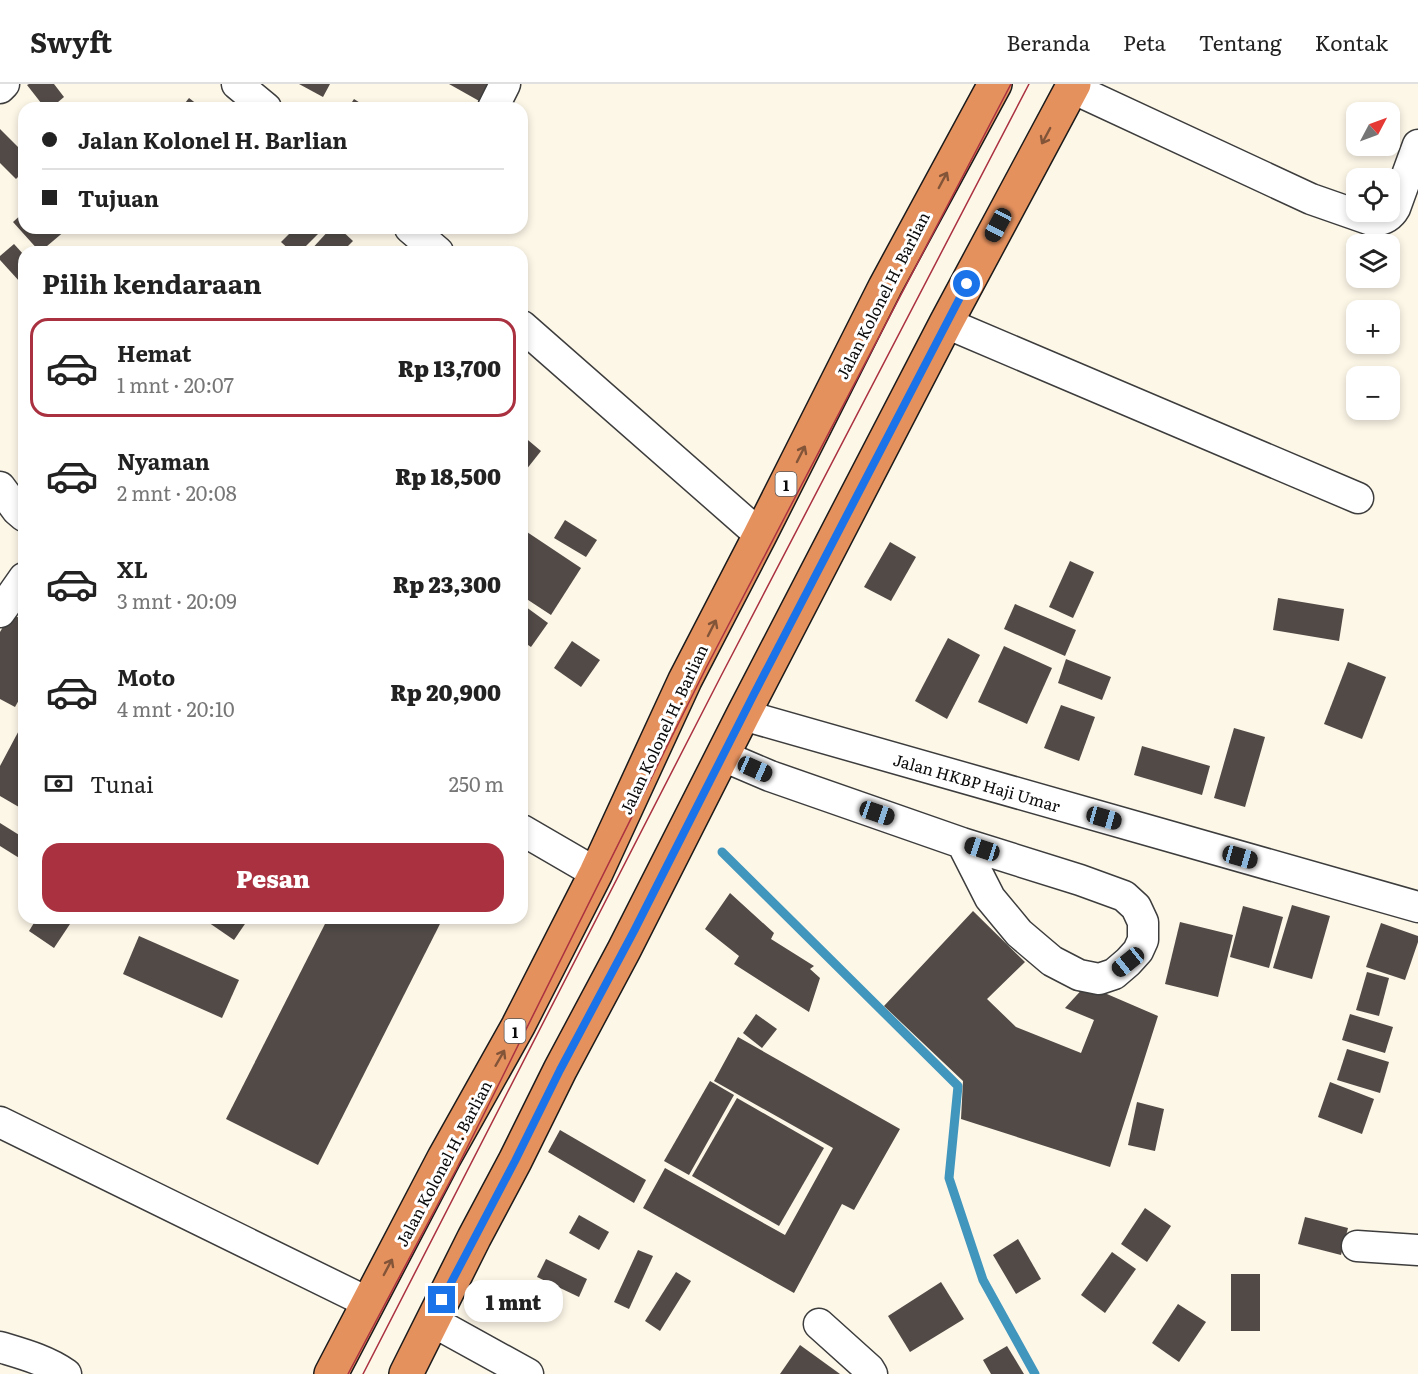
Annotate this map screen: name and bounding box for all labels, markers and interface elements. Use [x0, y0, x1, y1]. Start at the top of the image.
text: Swyft [30, 20, 112, 62]
text: Beranda [1006, 26, 1090, 57]
text: Peta [1123, 26, 1166, 57]
text: Tentang [1199, 26, 1282, 57]
text: Kontak [1315, 26, 1388, 57]
north arrow [1346, 102, 1400, 156]
map controls [1346, 102, 1400, 420]
text: Jalan Kolonel H. Barlian [78, 123, 348, 156]
one-way arrow [1040, 126, 1051, 144]
button: locate [1346, 168, 1400, 222]
one-way arrow [937, 172, 949, 189]
text: Tujuan [78, 181, 159, 214]
car [982, 205, 1014, 245]
street label: Jalan Kolonel H. Barlian [829, 207, 935, 383]
button: layers [1346, 234, 1400, 288]
text: Pilih kendaraan [42, 262, 262, 302]
route start [953, 270, 980, 297]
button: + [1346, 300, 1400, 354]
text: Hemat [117, 336, 191, 369]
icon: car [45, 341, 99, 395]
text: Rp 13,700 [398, 351, 501, 384]
button: − [1346, 366, 1400, 420]
text: 1 mnt · 20:07 [117, 369, 234, 399]
text: Nyaman [117, 444, 210, 477]
one-way arrow [795, 446, 807, 464]
icon: car [45, 449, 99, 503]
text: Rp 18,500 [395, 459, 501, 492]
road number: 1 [776, 472, 796, 496]
text: 2 mnt · 20:08 [117, 477, 237, 507]
text: XL [117, 552, 148, 585]
icon: car [45, 557, 99, 611]
text: Rp 23,300 [393, 567, 501, 600]
text: 3 mnt · 20:09 [117, 585, 237, 615]
one-way arrow [706, 620, 718, 637]
street label: Jalan Kolonel H. Barlian [613, 640, 713, 818]
text: Moto [117, 660, 175, 693]
icon: car [45, 665, 99, 719]
text: Rp 20,900 [390, 675, 501, 708]
text: 4 mnt · 20:10 [117, 693, 235, 723]
street label: Jalan HKBP Haji Umar [891, 747, 1064, 817]
car [735, 753, 775, 785]
icon: cash [42, 767, 75, 800]
text: Tunai [90, 767, 154, 800]
text: 250 m [449, 768, 504, 798]
car [857, 799, 897, 827]
car [1084, 804, 1124, 832]
car [962, 835, 1002, 863]
button: Pesan [42, 843, 504, 912]
car [1220, 843, 1260, 871]
car [1108, 944, 1148, 980]
road number: 1 [504, 1019, 526, 1043]
one-way arrow [494, 1050, 506, 1067]
street label: Jalan Kolonel H. Barlian [389, 1075, 497, 1250]
one-way arrow [383, 1258, 394, 1276]
callout: 1 mnt [463, 1279, 562, 1321]
route end [428, 1286, 455, 1313]
text: 1 mnt [486, 1286, 541, 1316]

